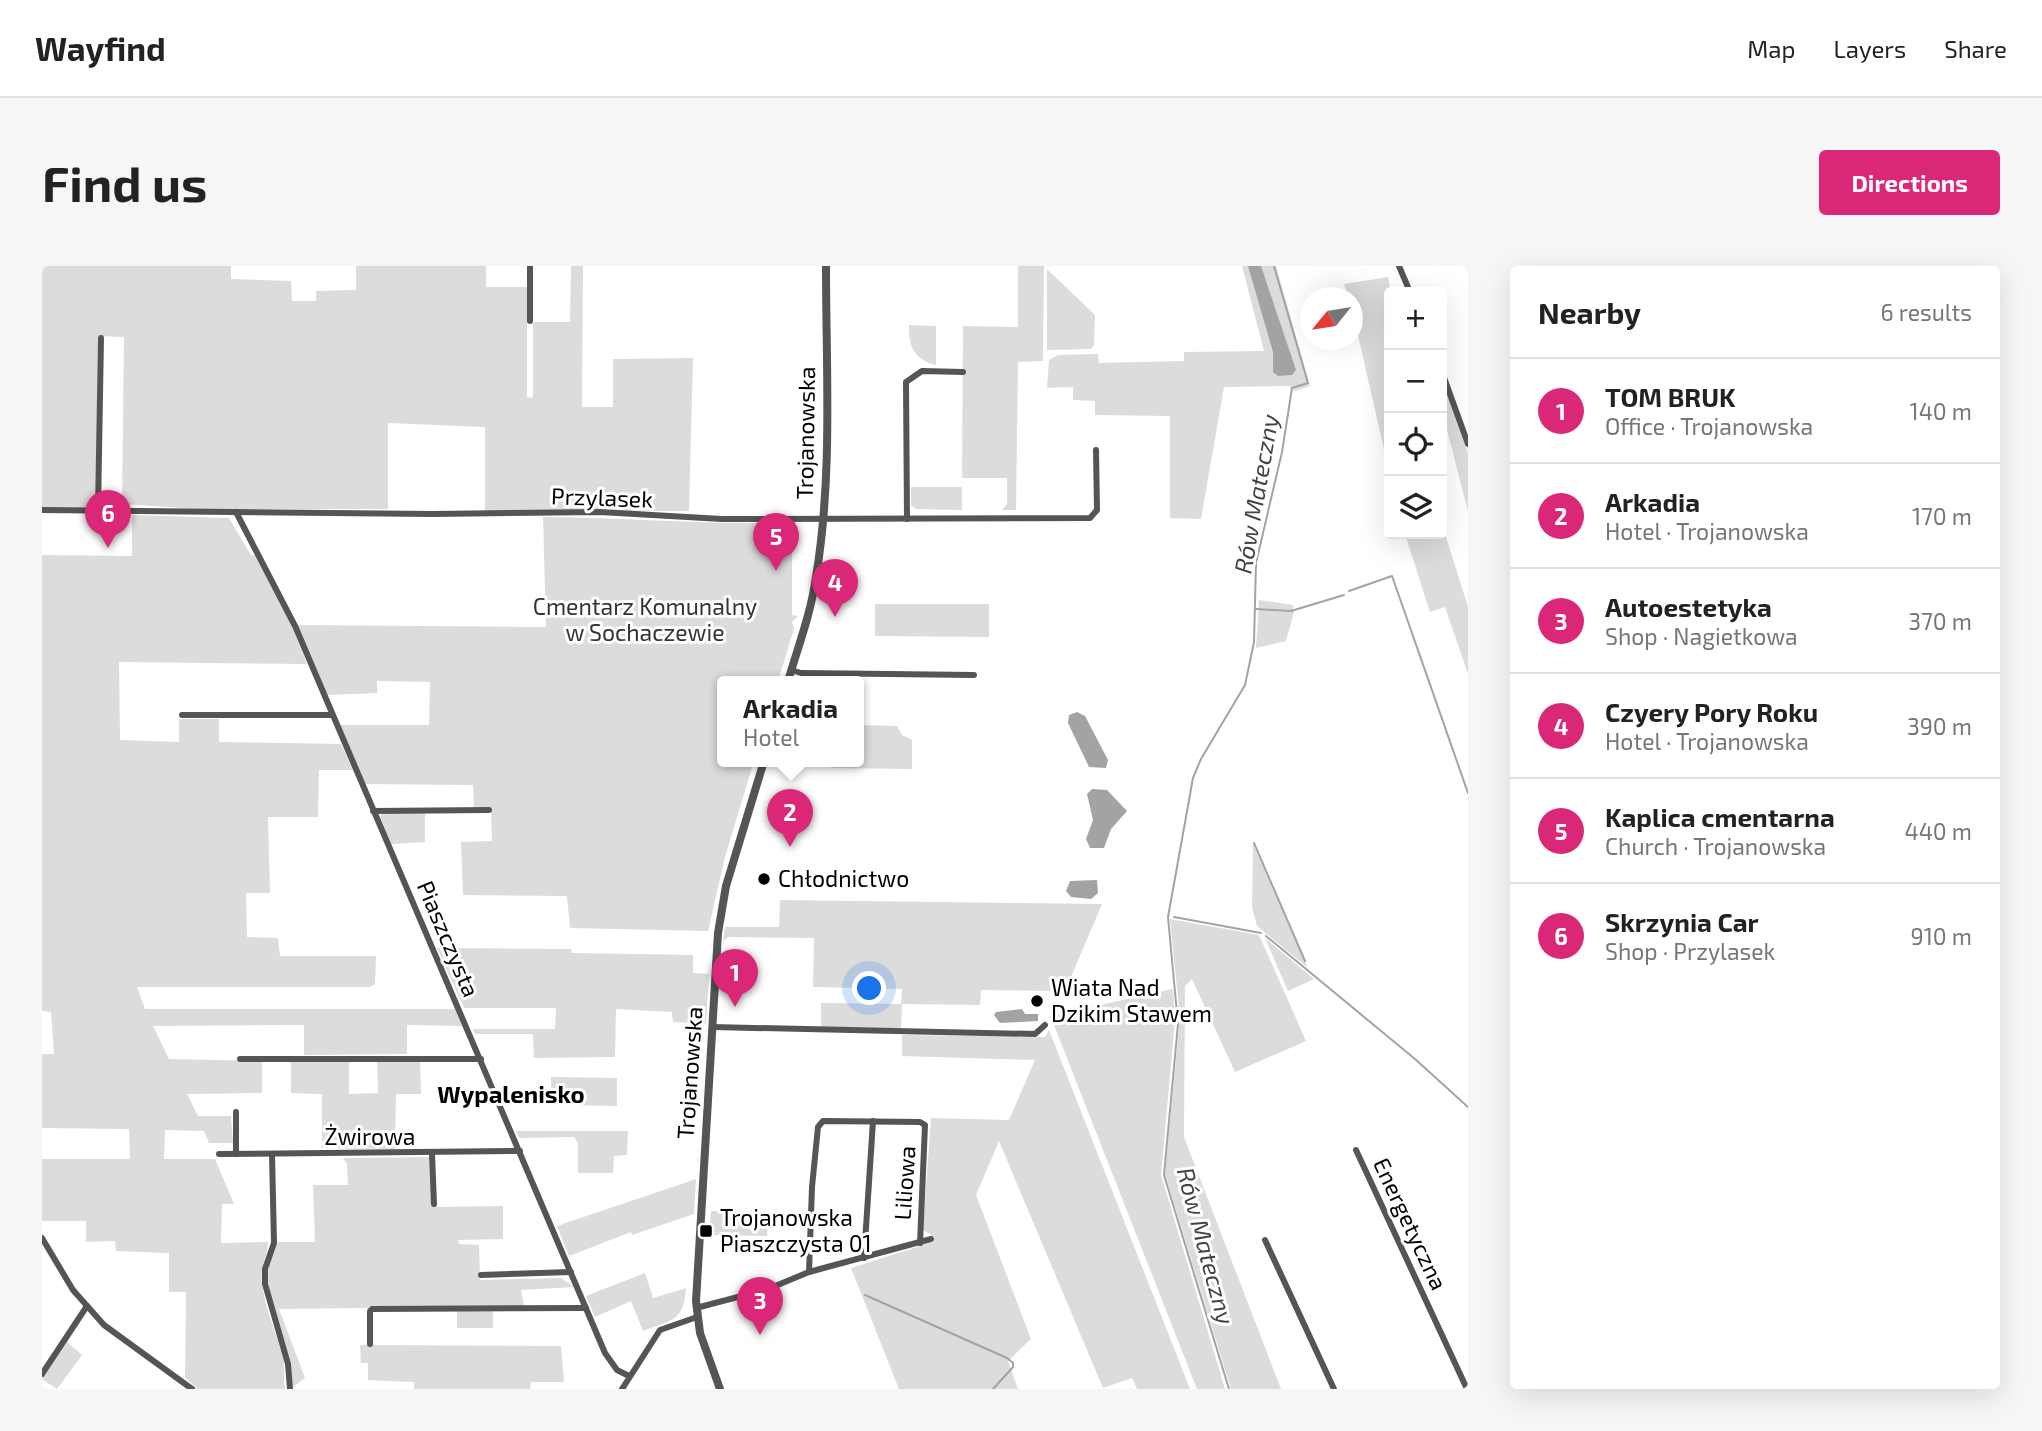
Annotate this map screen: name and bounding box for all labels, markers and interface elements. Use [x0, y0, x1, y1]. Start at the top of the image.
text: Wayfind [35, 28, 166, 68]
text: Map [1747, 34, 1795, 63]
text: Layers [1833, 34, 1906, 63]
text: Share [1944, 34, 2007, 63]
button: Directions [1819, 150, 2000, 215]
text: Find us [42, 153, 207, 212]
north arrow [1300, 287, 1363, 350]
map controls [1384, 287, 1447, 539]
button: + [1384, 287, 1447, 350]
text: Nearby [1538, 294, 1641, 330]
text: 6 results [1881, 298, 1972, 326]
button: − [1384, 350, 1447, 413]
street label: Trojanowska [790, 366, 820, 500]
text: TOM BRUK [1605, 381, 1735, 412]
text: 1 [1556, 397, 1566, 425]
text: 140 m [1910, 397, 1972, 425]
water label: Rów Mateczny [1227, 412, 1284, 576]
text: Office · Trojanowska [1605, 412, 1813, 440]
button: locate [1384, 413, 1447, 476]
button: layers [1384, 476, 1447, 539]
street label: Przylasek [551, 481, 654, 513]
text: Arkadia [1605, 486, 1700, 517]
pin: 6 [85, 490, 131, 548]
text: 2 [1554, 502, 1568, 530]
text: 170 m [1912, 502, 1972, 530]
pin: 5 [753, 513, 799, 571]
text: Hotel · Trojanowska [1605, 517, 1809, 545]
pin: 4 [812, 559, 858, 617]
text: Autoestetyka [1605, 591, 1772, 622]
park label: Cmentarz Komunalny w Sochaczewie [533, 592, 757, 646]
text: 3 [1554, 607, 1568, 635]
text: 370 m [1908, 607, 1972, 635]
text: Shop · Nagietkowa [1605, 622, 1798, 650]
popup [717, 676, 864, 767]
text: Arkadia [743, 692, 838, 723]
text: Czyery Pory Roku [1605, 696, 1818, 727]
text: 4 [1554, 712, 1568, 740]
text: 390 m [1907, 712, 1972, 740]
text: Hotel [743, 723, 799, 751]
text: Hotel · Trojanowska [1605, 727, 1809, 755]
pin: 2 [767, 789, 813, 847]
text: Kaplica cmentarna [1605, 801, 1835, 832]
text: 5 [1555, 817, 1567, 845]
text: 440 m [1905, 817, 1972, 845]
text: Church · Trojanowska [1605, 832, 1826, 860]
place label: Chłodnictwo [778, 864, 909, 892]
marker: Chłodnictwo [756, 871, 772, 887]
street label: Piaszczysta [412, 876, 486, 1001]
text: Skrzynia Car [1605, 906, 1759, 937]
text: 6 [1554, 922, 1568, 950]
text: 910 m [1911, 922, 1972, 950]
text: Shop · Przylasek [1605, 937, 1775, 965]
pin: 1 [712, 949, 758, 1007]
your location [852, 971, 886, 1005]
place label: Wiata Nad Dzikim Stawem [1051, 973, 1212, 1027]
marker: Wiata Nad Dzikim Stawem [1029, 993, 1045, 1009]
street label: Trojanowska [670, 1006, 708, 1140]
district label: Wypalenisko [437, 1079, 585, 1108]
street label: Żwirowa [325, 1122, 415, 1150]
street label: Liliowa [887, 1145, 921, 1221]
street label: Energetyczna [1368, 1153, 1454, 1294]
water label: Rów Mateczny [1172, 1164, 1241, 1327]
place label: Trojanowska Piaszczysta 01 [720, 1203, 872, 1257]
marker: Trojanowska Piaszczysta 01 [698, 1223, 714, 1239]
pin: 3 [737, 1277, 783, 1335]

